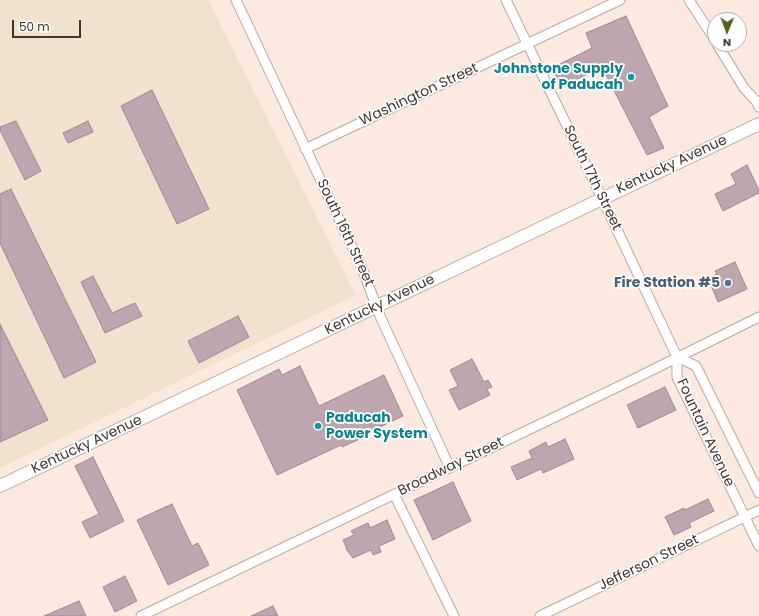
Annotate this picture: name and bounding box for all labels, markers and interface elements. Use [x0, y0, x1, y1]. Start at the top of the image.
scale bar [14, 12, 83, 38]
north arrow [707, 12, 747, 52]
text: 50 m [19, 18, 50, 35]
text: N [723, 35, 731, 51]
street label: Washington Street [357, 60, 481, 130]
place label: Johnstone Supply of Paducah [494, 61, 623, 94]
marker: Johnstone Supply of Paducah [626, 72, 636, 82]
street label: South 17th Street [559, 123, 625, 233]
street label: Kentucky Avenue [614, 132, 730, 198]
street label: South 16th Street [313, 177, 377, 289]
street label: Kentucky Avenue [322, 271, 438, 339]
place label: Fire Station #5 [614, 275, 720, 291]
marker: Fire Station #5 [723, 278, 733, 288]
street label: Fountain Avenue [673, 376, 737, 490]
place label: Paducah Power System [326, 410, 428, 442]
street label: Kentucky Avenue [29, 412, 145, 478]
marker: Paducah Power System [313, 421, 323, 431]
street label: Broadway Street [396, 434, 506, 500]
street label: Jefferson Street [596, 532, 702, 594]

